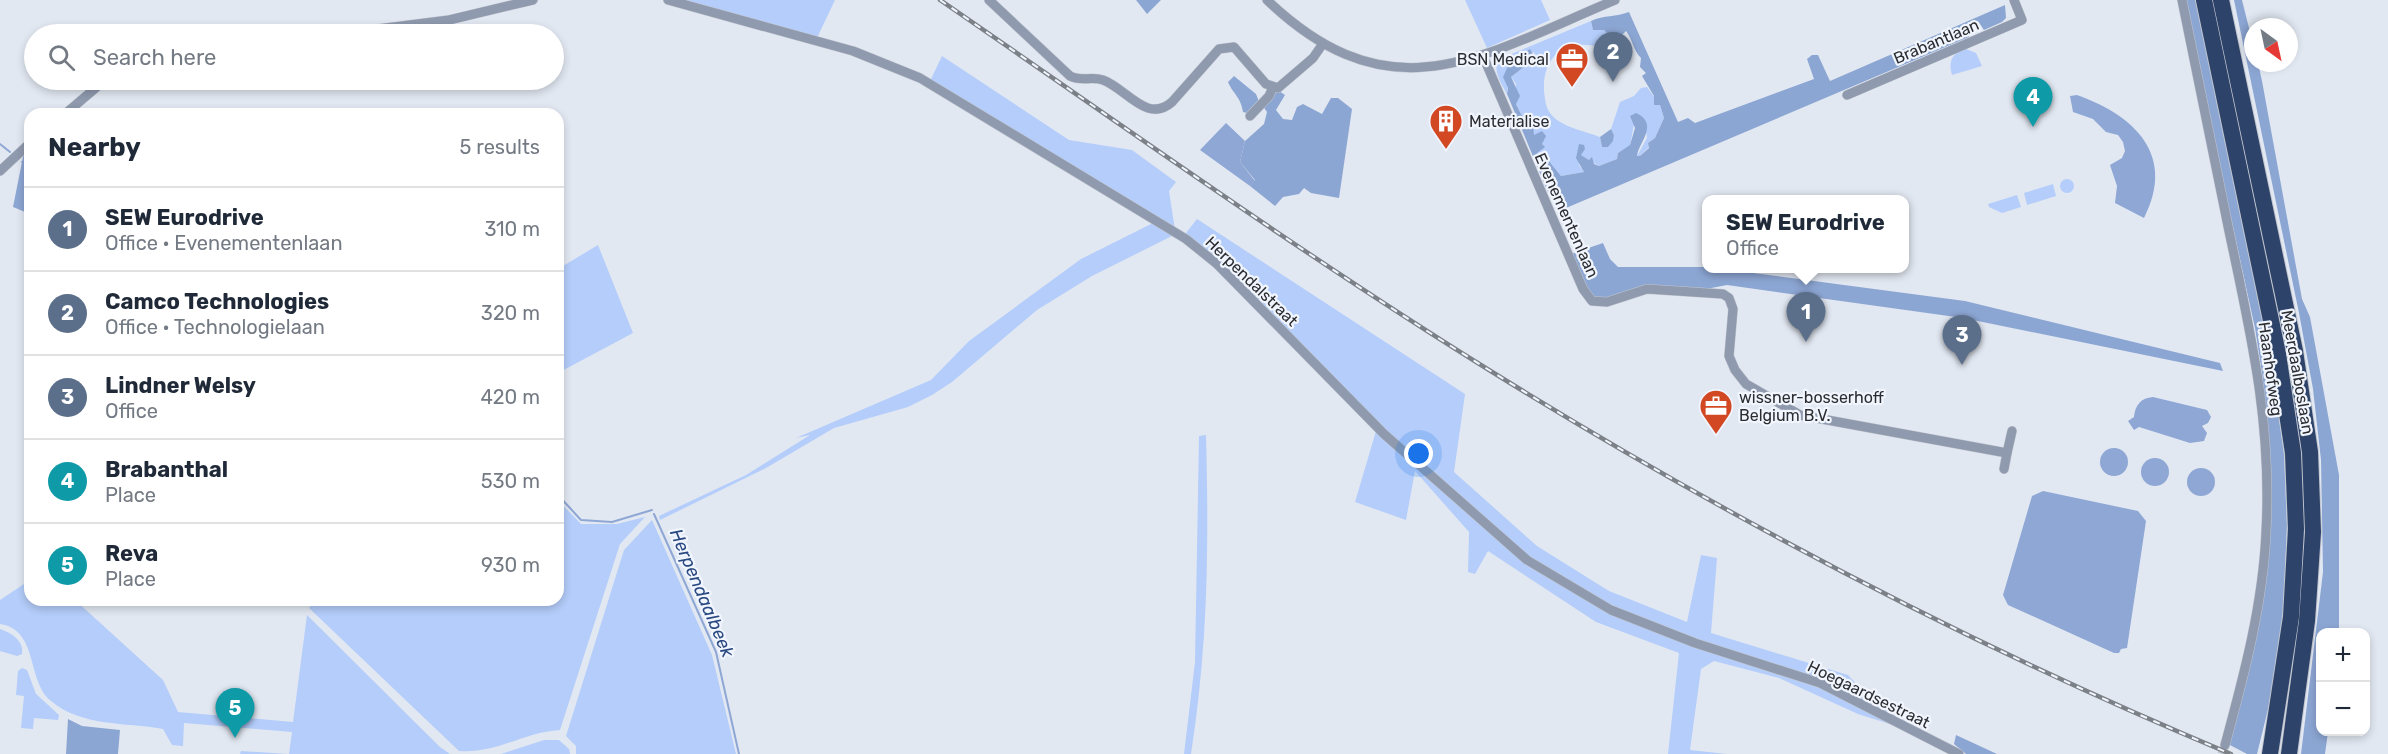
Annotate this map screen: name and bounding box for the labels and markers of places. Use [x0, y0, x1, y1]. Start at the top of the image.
pin: 2 [1594, 32, 1632, 82]
office icon: BSN Medical [1554, 41, 1590, 88]
place label: BSN Medical [1457, 50, 1549, 69]
pin: 4 [2014, 78, 2052, 127]
building icon: Materialise [1428, 103, 1464, 150]
place label: Materialise [1469, 112, 1549, 131]
pin: 1 [1786, 292, 1826, 342]
pin: 3 [1942, 316, 1982, 365]
office icon: wissner-bosserhoff Belgium B.V. [1698, 388, 1734, 435]
place label: wissner-bosserhoff Belgium B.V. [1739, 388, 1884, 425]
pin: 5 [216, 688, 254, 738]

